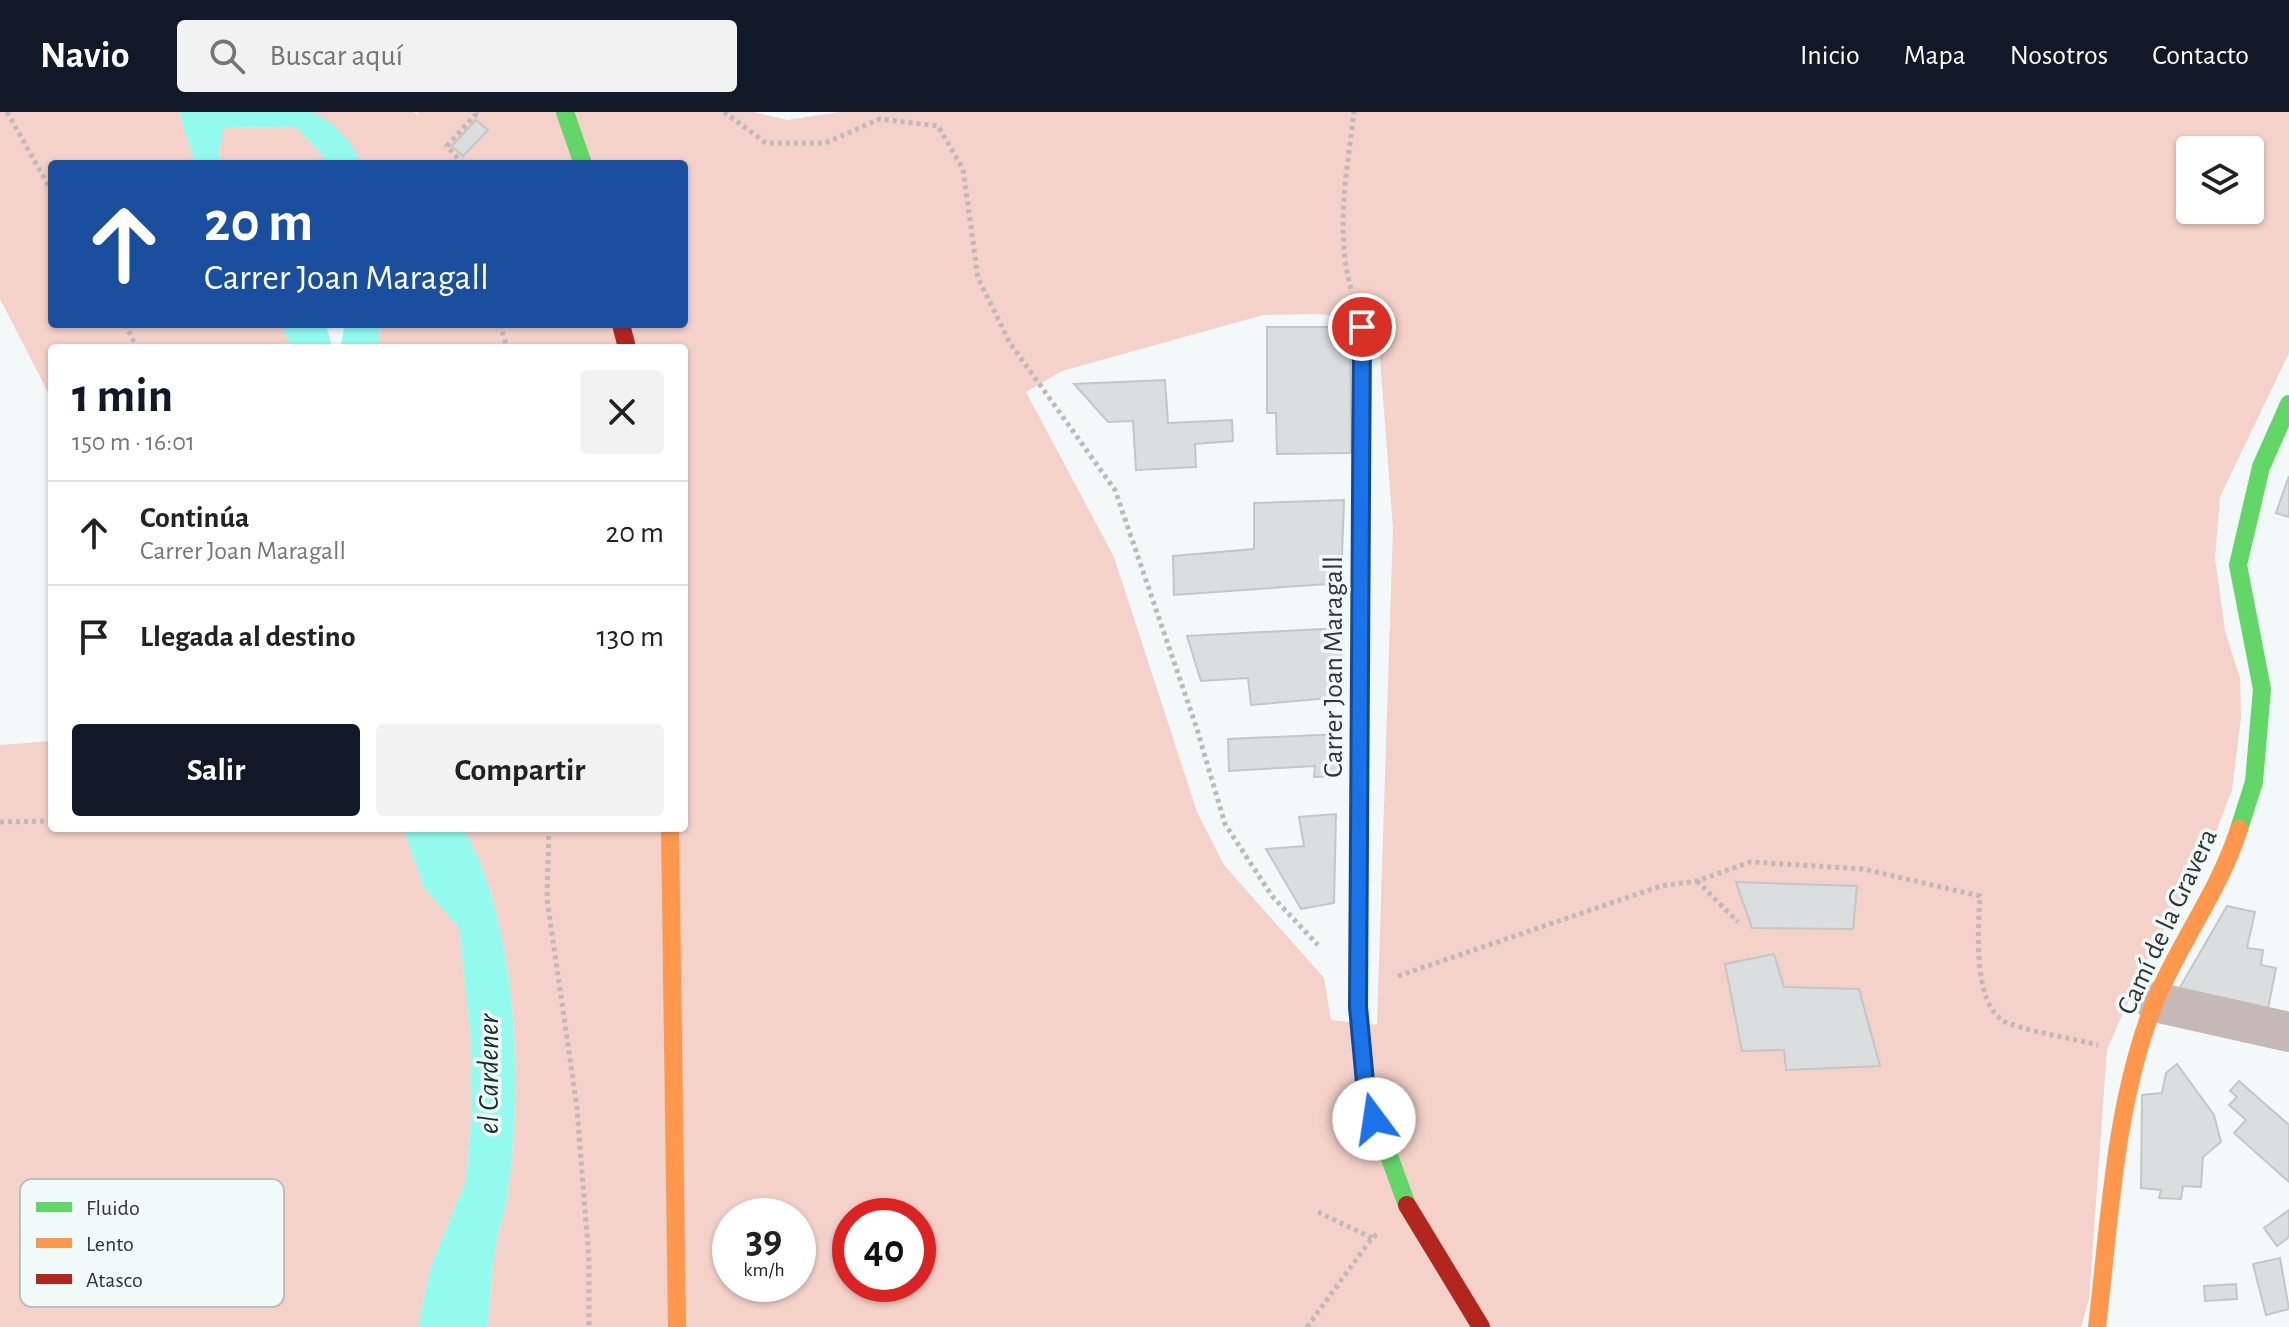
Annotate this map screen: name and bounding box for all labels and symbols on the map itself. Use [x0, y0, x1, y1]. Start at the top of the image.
pin [1328, 293, 1396, 361]
street label: Carrer Joan Maragall [1320, 556, 1348, 778]
street label: Camí de la Gravera [2113, 825, 2223, 1019]
water label: el Cardener [474, 1013, 504, 1134]
position arrow [1332, 1077, 1416, 1161]
legend [20, 1179, 284, 1307]
text: Fluido [86, 1197, 140, 1219]
speed limit sign: 40 [832, 1198, 936, 1302]
text: Lento [86, 1233, 134, 1255]
text: Atasco [86, 1269, 143, 1291]

